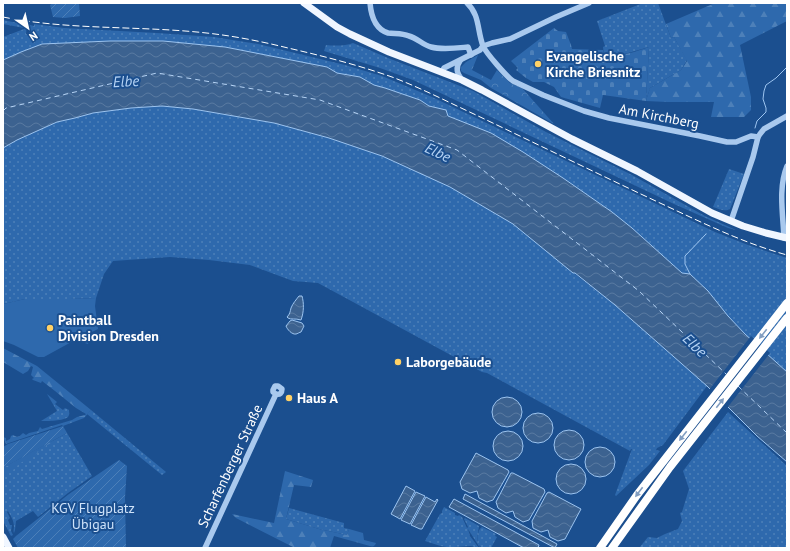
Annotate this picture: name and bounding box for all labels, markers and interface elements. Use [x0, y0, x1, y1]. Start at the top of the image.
north arrow [8, 8, 48, 48]
text: N [27, 28, 41, 44]
place label: Evangelische Kirche Briesnitz [546, 47, 640, 81]
marker: Evangelische Kirche Briesnitz [533, 59, 543, 69]
water label: Elbe [112, 71, 140, 91]
street label: Am Kirchberg [617, 99, 701, 133]
water label: Elbe [422, 138, 454, 166]
place label: Paintball Division Dresden [58, 311, 159, 345]
marker: Paintball Division Dresden [45, 323, 55, 333]
one-way arrow [759, 328, 767, 339]
water label: Elbe [679, 329, 711, 361]
place label: Laborgebäude [406, 353, 491, 371]
marker: Laborgebäude [393, 357, 403, 367]
place label: Haus A [297, 389, 338, 407]
marker: Haus A [284, 393, 294, 403]
one-way arrow [716, 398, 725, 409]
street label: Scharfenberger Straße [194, 401, 266, 531]
one-way arrow [679, 431, 687, 442]
one-way arrow [635, 487, 644, 498]
park label: KGV Flugplatz Übigau [51, 499, 135, 533]

